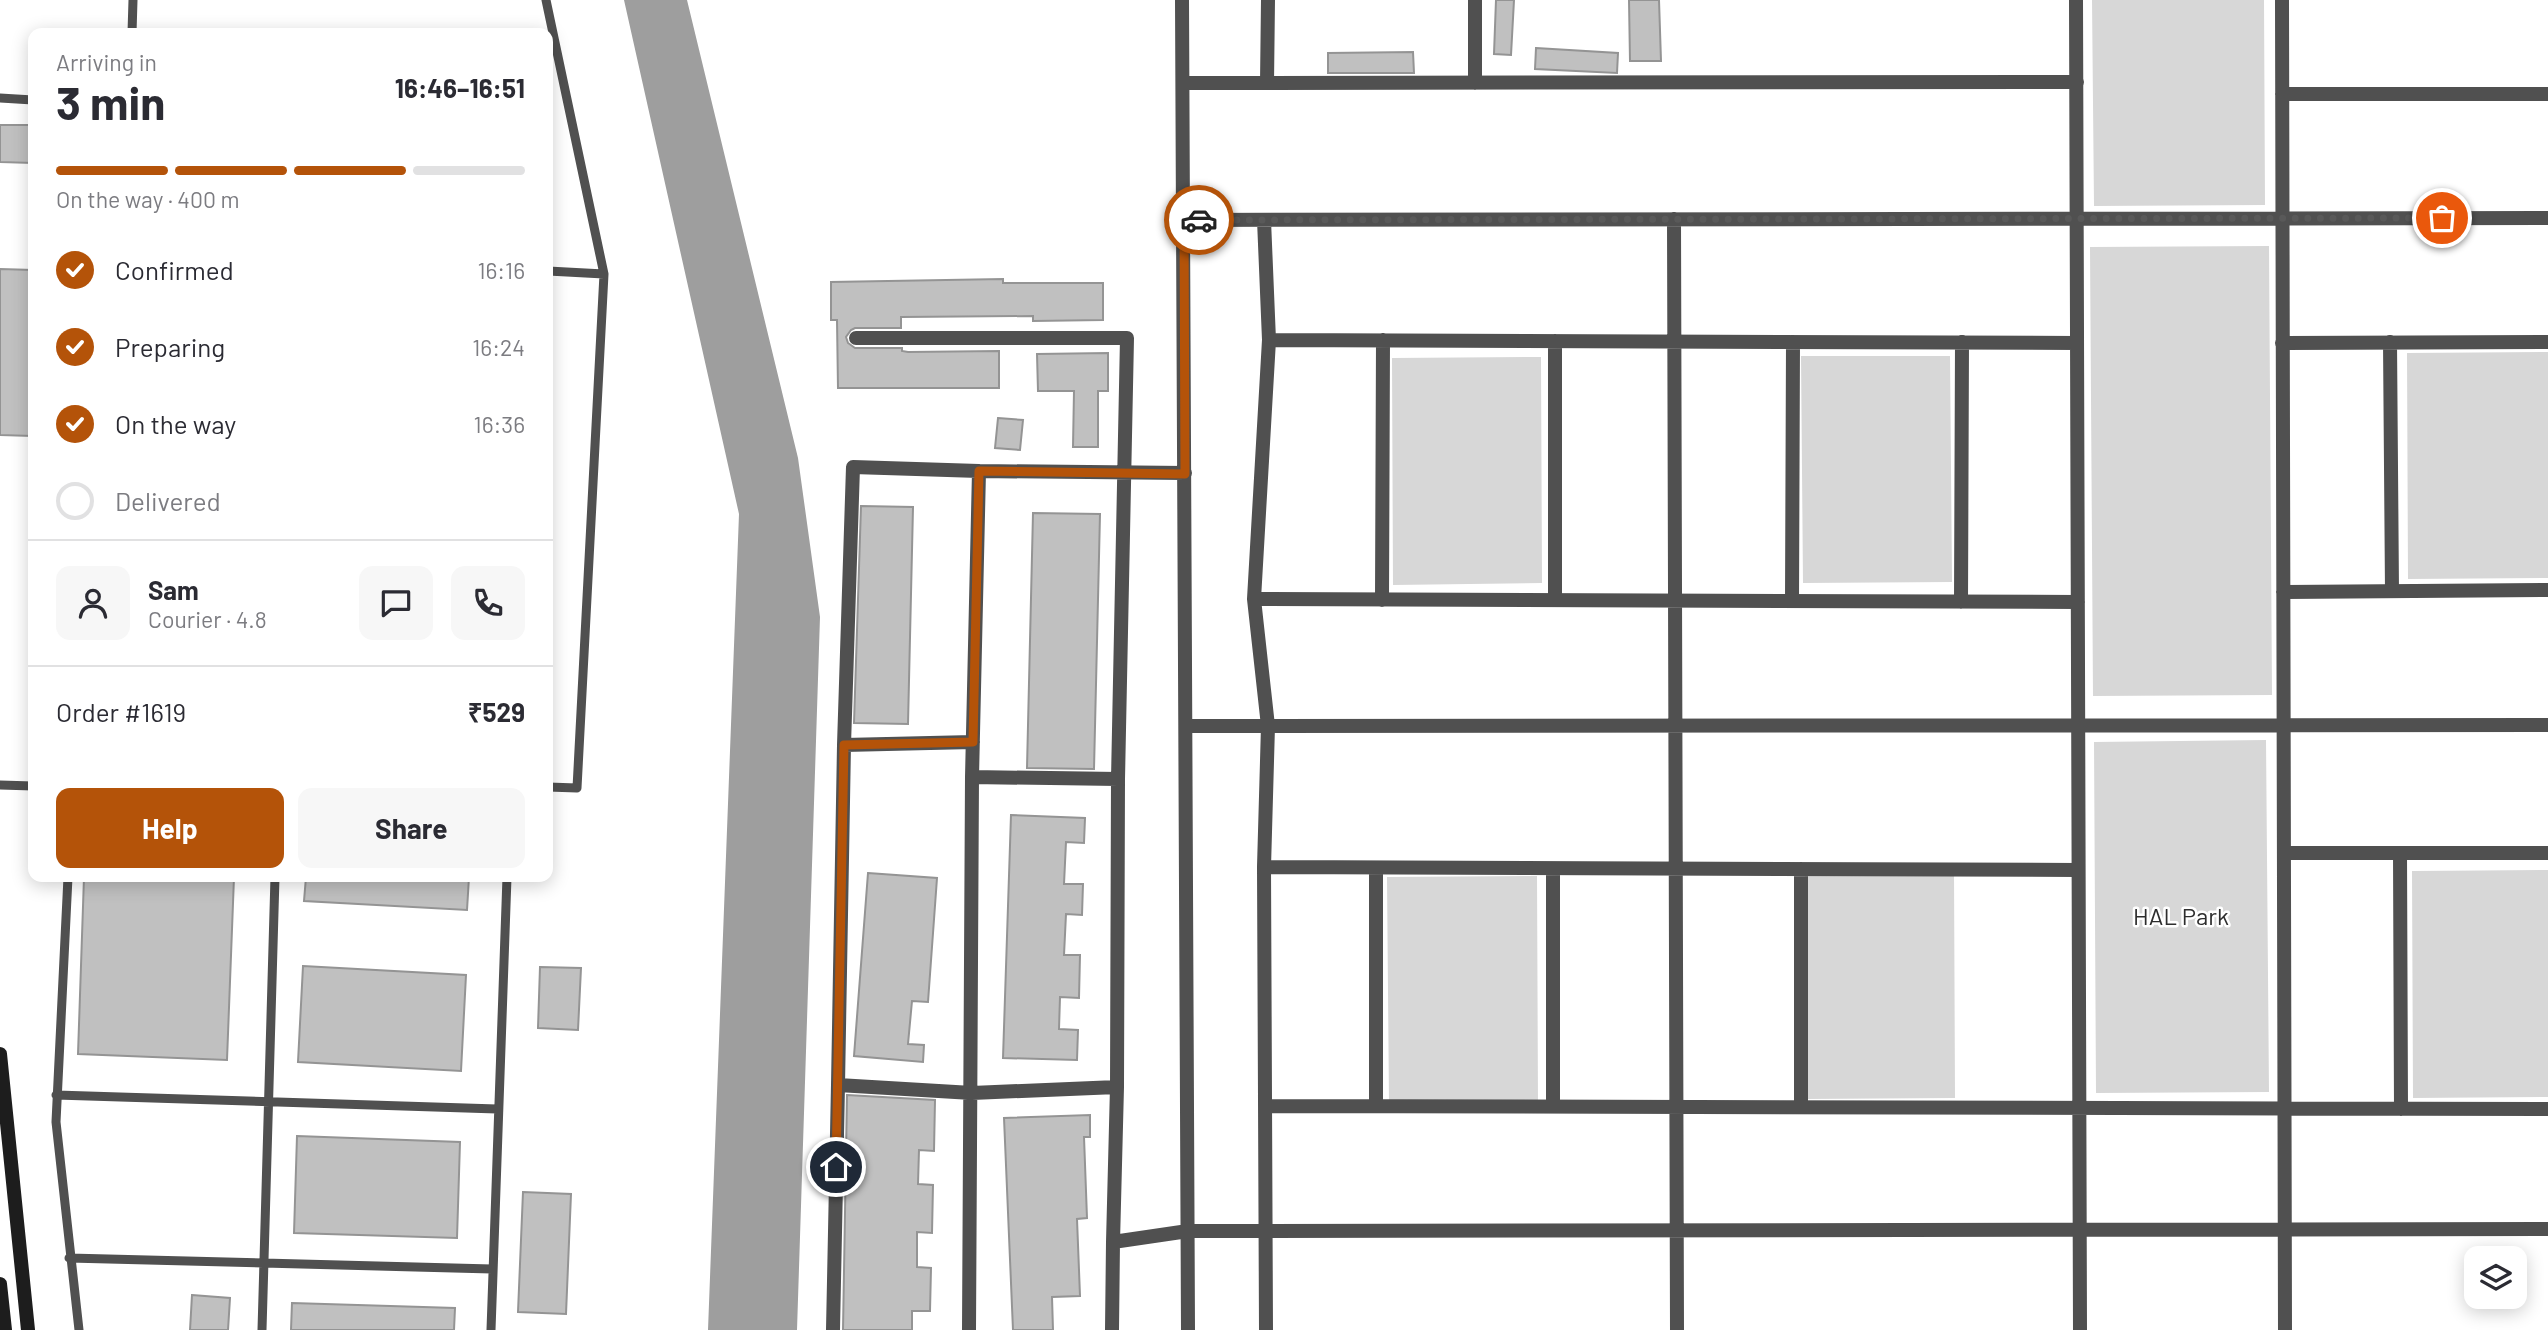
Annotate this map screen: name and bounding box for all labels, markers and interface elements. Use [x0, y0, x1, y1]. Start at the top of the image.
text: Arriving in [56, 48, 157, 76]
text: 16:46–16:51 [395, 72, 525, 103]
text: 3 min [56, 74, 165, 129]
text: On the way · 400 m [56, 185, 240, 213]
courier [1164, 185, 1234, 255]
pin [2412, 188, 2472, 248]
icon: bag [2423, 199, 2461, 237]
icon: car [1180, 201, 1218, 239]
icon: check [56, 251, 94, 289]
text: Confirmed [115, 254, 234, 285]
text: 16:16 [477, 256, 525, 284]
icon: check [56, 328, 94, 366]
text: Preparing [115, 331, 225, 362]
text: 16:24 [472, 333, 525, 361]
icon: check [56, 405, 94, 443]
text: On the way [115, 408, 236, 439]
text: 16:36 [474, 410, 525, 438]
text: Delivered [115, 485, 221, 516]
button: person [56, 566, 130, 640]
button: chat [359, 566, 433, 640]
button: phone [451, 566, 525, 640]
text: Sam [148, 574, 199, 605]
text: Courier · 4.8 [148, 605, 267, 633]
text: Order #1619 [56, 696, 186, 727]
text: ₹529 [468, 696, 525, 727]
button: Help [56, 788, 284, 868]
button: Share [298, 788, 525, 868]
park label: HAL Park [2133, 901, 2229, 930]
pin [806, 1137, 866, 1197]
icon: home [817, 1148, 855, 1186]
map controls [2464, 1246, 2527, 1309]
button: layers [2464, 1246, 2527, 1309]

